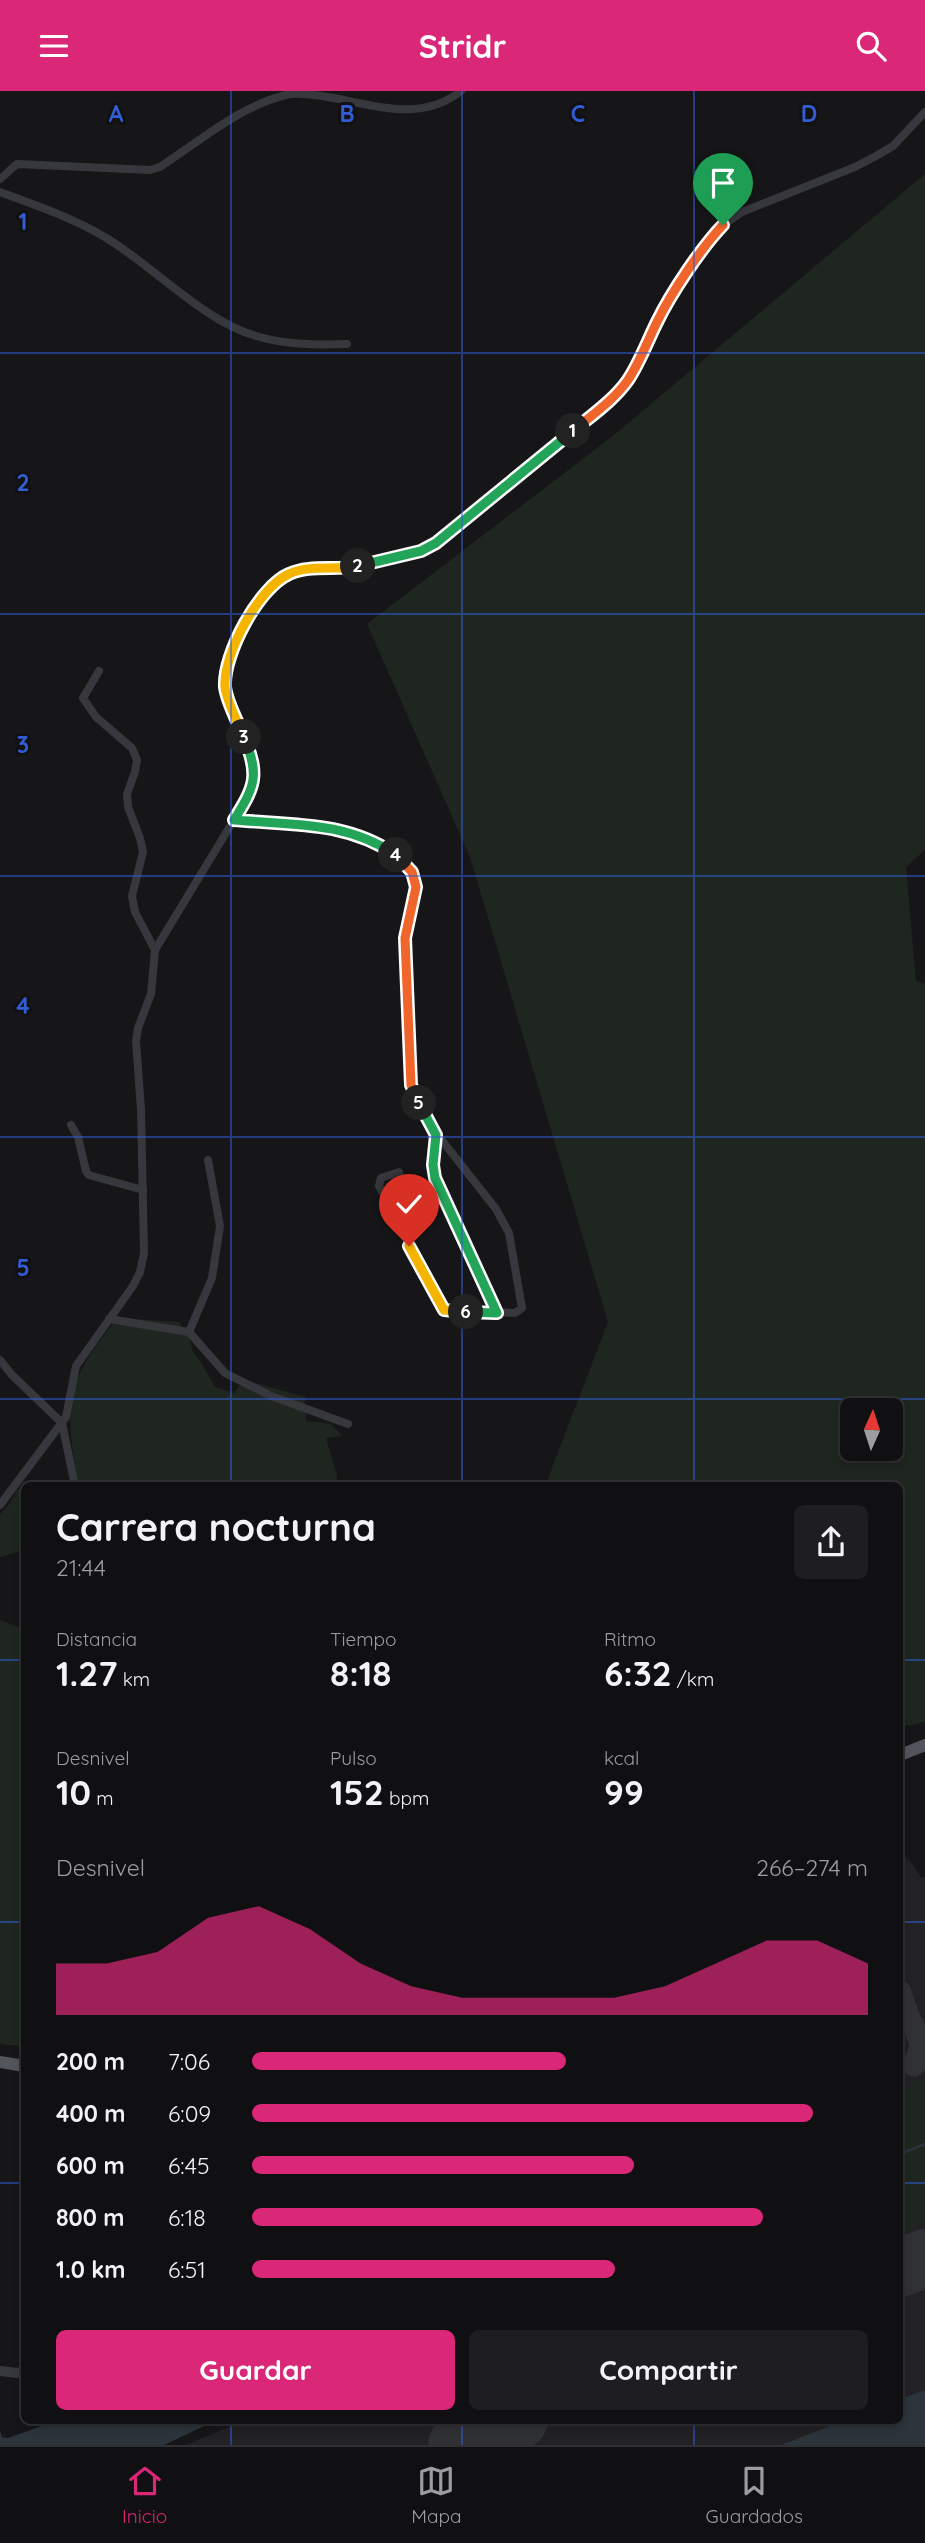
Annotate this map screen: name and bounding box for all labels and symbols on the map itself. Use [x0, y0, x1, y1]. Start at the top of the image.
text: A [109, 99, 124, 128]
text: B [339, 99, 355, 128]
text: C [571, 99, 585, 128]
text: D [801, 99, 817, 128]
pin [693, 153, 753, 225]
text: 1 [19, 207, 27, 236]
pin: 1 [556, 413, 590, 449]
text: 2 [16, 468, 30, 497]
pin: 2 [340, 549, 376, 583]
pin: 3 [226, 719, 262, 755]
text: 3 [17, 730, 29, 759]
pin: 4 [378, 837, 414, 873]
text: 4 [16, 991, 30, 1020]
pin: 5 [402, 1086, 436, 1121]
pin [379, 1174, 439, 1246]
text: 5 [16, 1253, 30, 1282]
pin: 6 [448, 1295, 484, 1329]
north arrow [840, 1398, 903, 1461]

